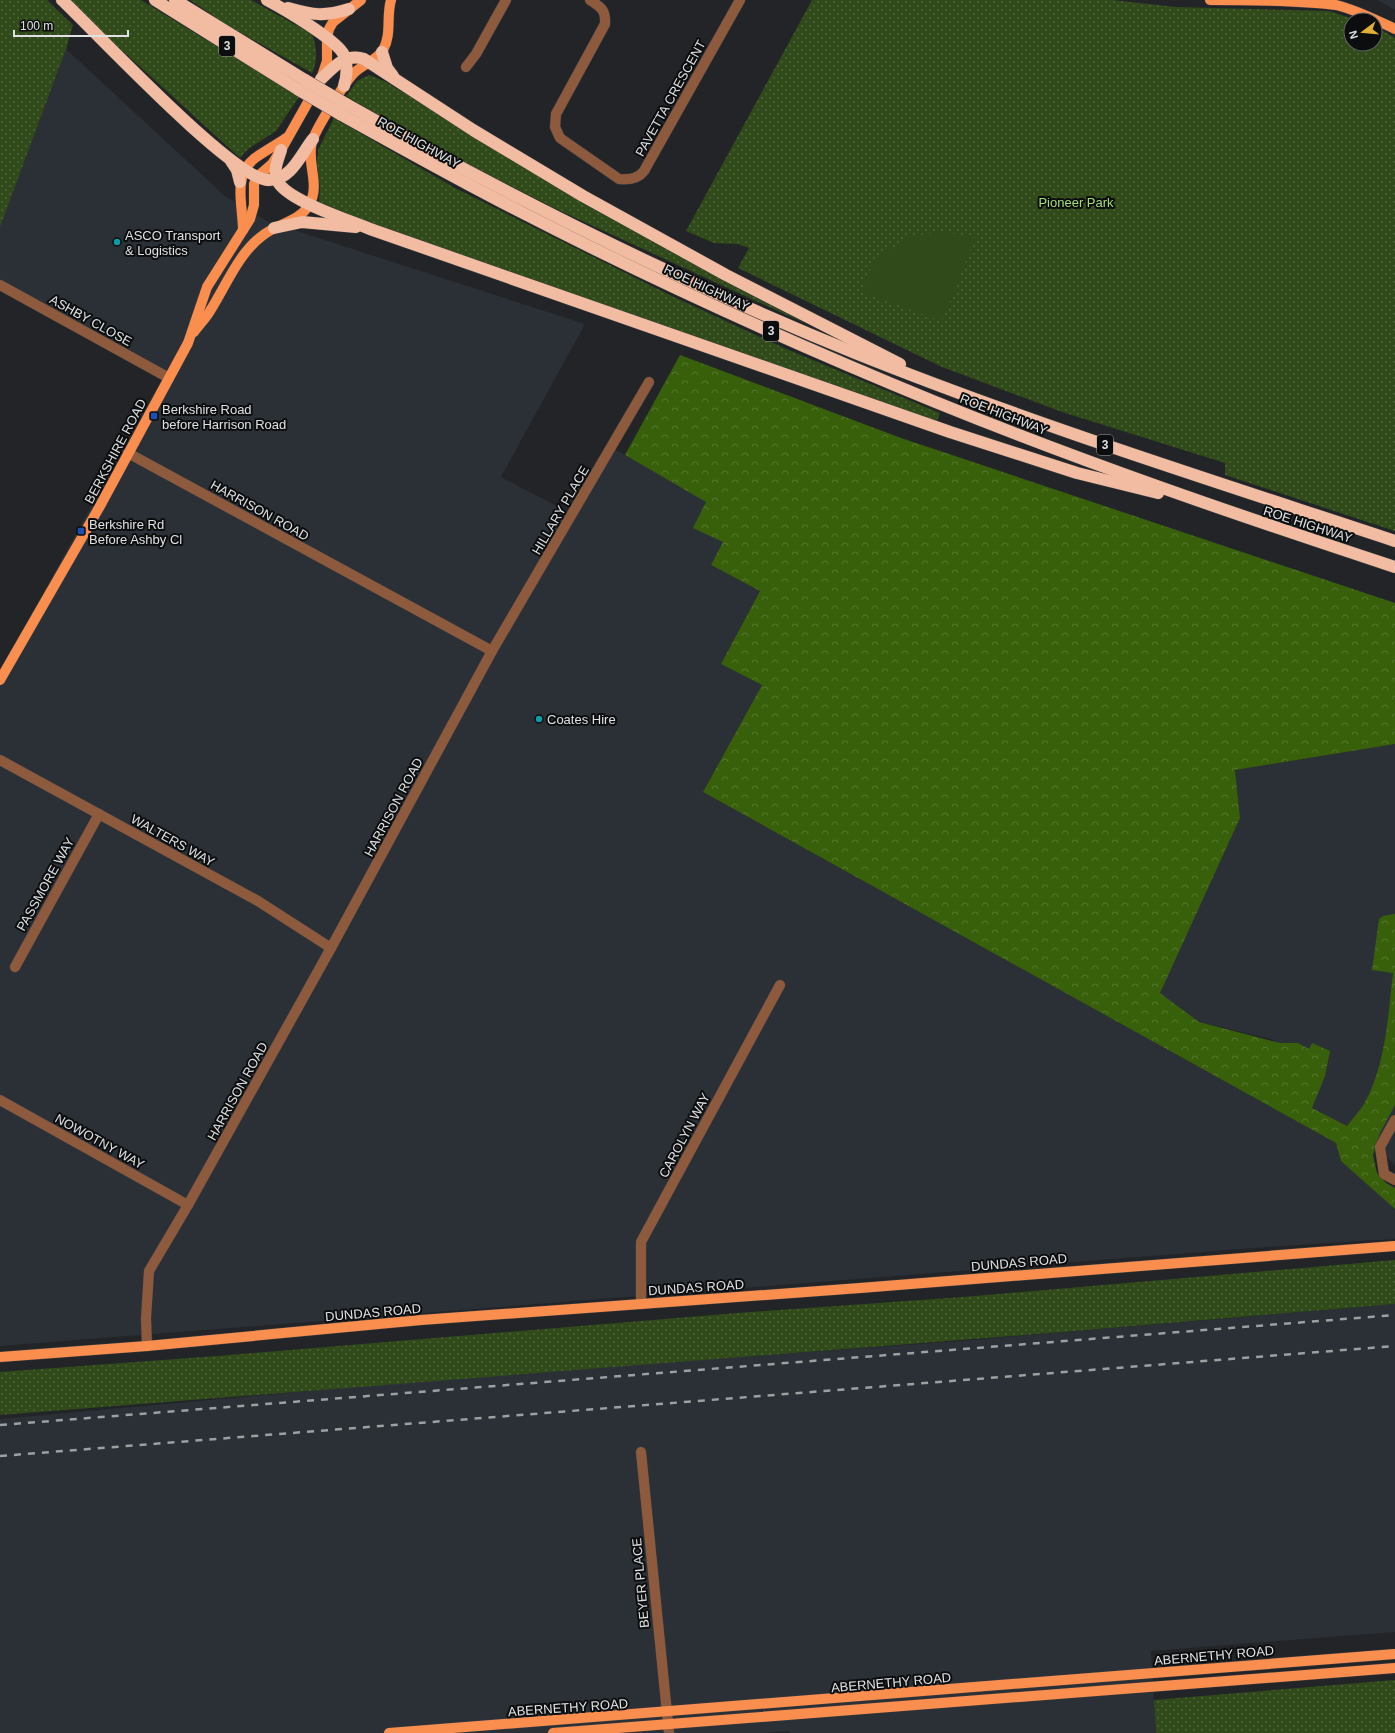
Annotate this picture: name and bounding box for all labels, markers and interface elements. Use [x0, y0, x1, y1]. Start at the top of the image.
scale bar [14, 12, 128, 38]
north arrow [1343, 12, 1383, 52]
text: 100 m [20, 19, 53, 33]
text: N [1347, 29, 1360, 40]
road number: 3 [219, 36, 235, 56]
street label: PAVETTA CRESCENT [632, 37, 709, 159]
street label: ROE HIGHWAY [375, 113, 463, 172]
park label: Pioneer Park [1038, 195, 1114, 210]
place label: ASCO Transport & Logistics [125, 228, 221, 258]
marker: ASCO Transport & Logistics [112, 237, 122, 247]
street label: ROE HIGHWAY [662, 261, 752, 314]
street label: ASHBY CLOSE [47, 292, 135, 349]
road number: 3 [763, 321, 779, 341]
street label: ROE HIGHWAY [958, 391, 1050, 438]
street label: BERKSHIRE ROAD [82, 396, 149, 506]
place label: Berkshire Road before Harrison Road [162, 402, 286, 432]
marker: Berkshire Road before Harrison Road [149, 411, 159, 421]
road number: 3 [1097, 435, 1113, 455]
street label: HILLARY PLACE [529, 463, 592, 557]
street label: HARRISON ROAD [208, 477, 311, 544]
street label: ROE HIGHWAY [1262, 503, 1354, 546]
place label: Berkshire Rd Before Ashby Cl [89, 517, 182, 547]
marker: Berkshire Rd Before Ashby Cl [76, 526, 86, 536]
place label: Coates Hire [547, 712, 616, 727]
marker: Coates Hire [534, 714, 544, 724]
street label: HARRISON ROAD [361, 755, 426, 859]
street label: WALTERS WAY [128, 811, 217, 870]
street label: PASSMORE WAY [14, 835, 77, 934]
street label: HARRISON ROAD [204, 1040, 271, 1143]
street label: CAROLYN WAY [656, 1090, 713, 1180]
street label: NOWOTNY WAY [53, 1111, 147, 1172]
street label: DUNDAS ROAD [971, 1251, 1068, 1274]
street label: DUNDAS ROAD [648, 1277, 744, 1298]
street label: DUNDAS ROAD [325, 1301, 422, 1324]
street label: BEYER PLACE [629, 1537, 652, 1629]
street label: ABERNETHY ROAD [1153, 1643, 1275, 1668]
street label: ABERNETHY ROAD [830, 1670, 952, 1695]
street label: ABERNETHY ROAD [507, 1696, 629, 1719]

